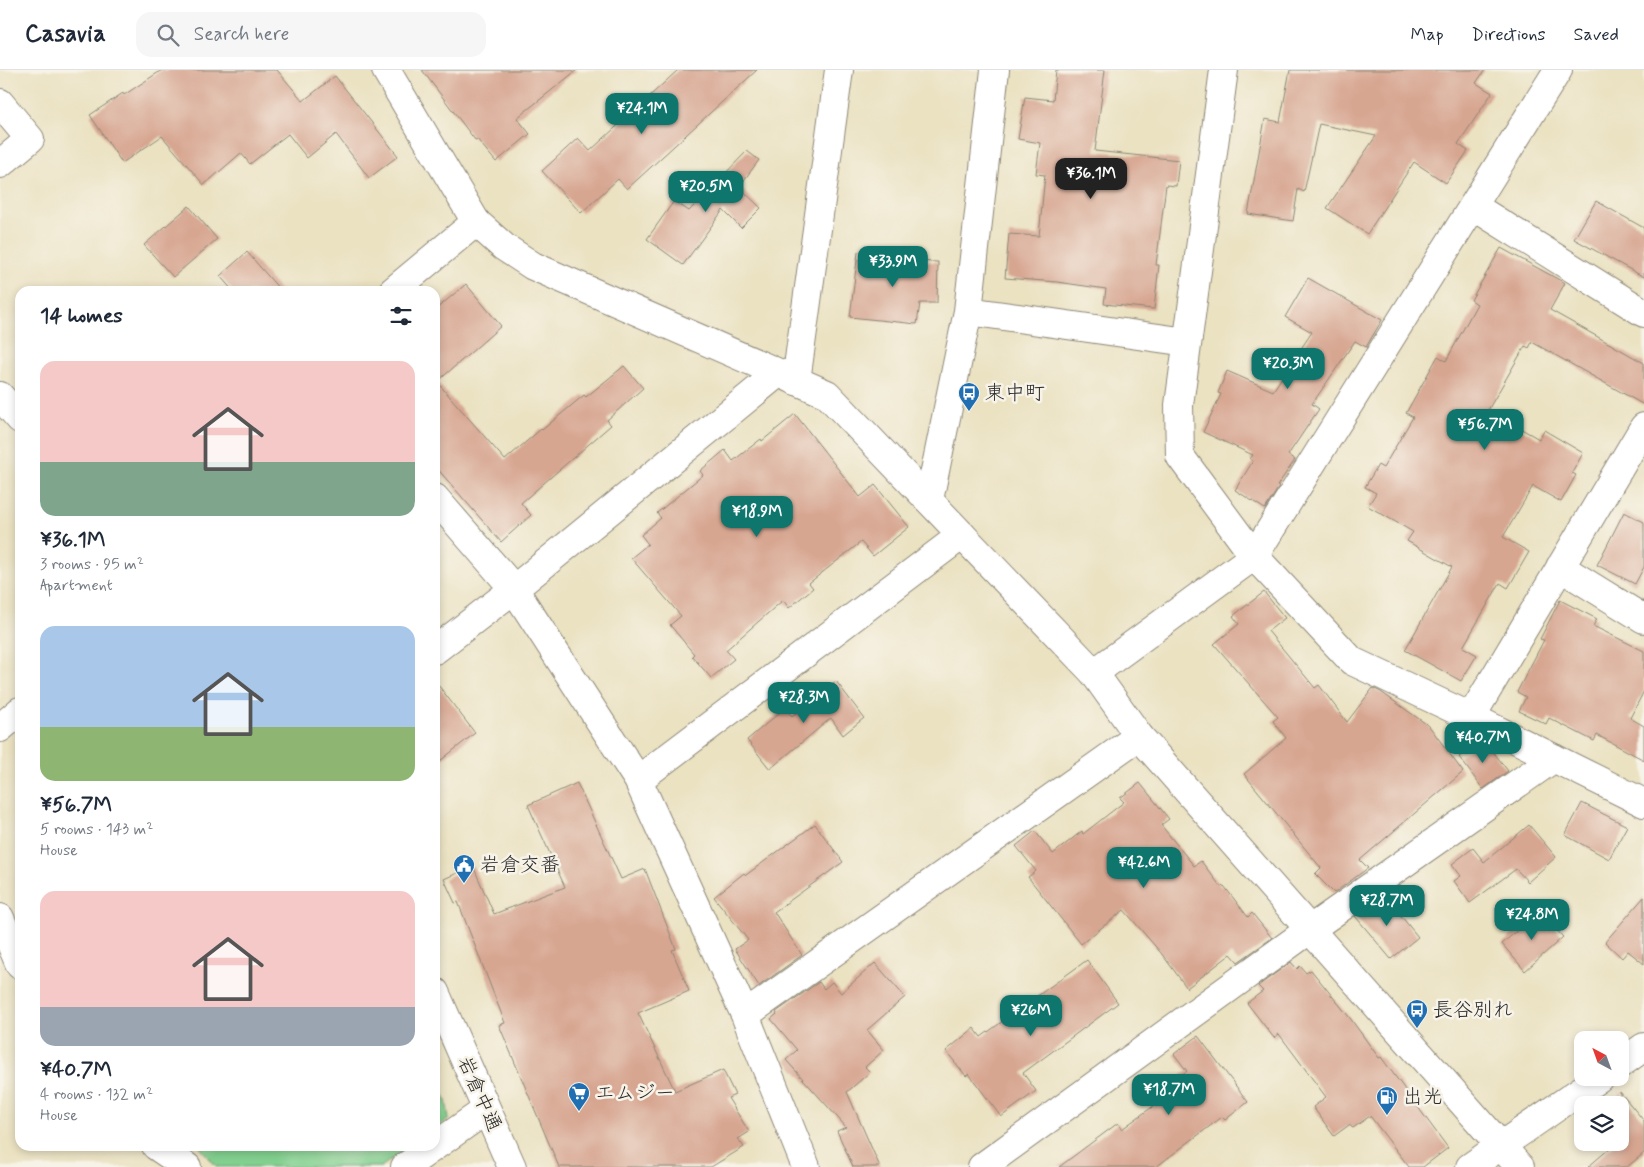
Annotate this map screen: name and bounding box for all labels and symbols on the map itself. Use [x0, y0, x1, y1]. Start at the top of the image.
pin: ¥24.1M [601, 92, 683, 135]
pin: ¥36.1M [1050, 158, 1132, 200]
pin: ¥20.5M [665, 170, 747, 213]
pin: ¥33.9M [852, 246, 934, 288]
pin: ¥20.3M [1247, 348, 1329, 390]
place label: 東中町 [985, 380, 1045, 407]
bus stop icon: 東中町 [957, 381, 981, 412]
pin: ¥56.7M [1444, 408, 1526, 451]
pin: ¥18.9M [716, 496, 798, 538]
pin: ¥28.3M [763, 682, 845, 724]
pin: ¥40.7M [1442, 722, 1524, 764]
pin: ¥42.6M [1103, 846, 1185, 889]
place label: 岩倉交番 [480, 852, 560, 879]
public building icon: 岩倉交番 [452, 853, 476, 884]
pin: ¥28.7M [1346, 884, 1428, 927]
pin: ¥24.8M [1491, 898, 1573, 941]
pin: ¥26M [1001, 994, 1061, 1037]
place label: 長谷別れ [1433, 997, 1513, 1024]
bus stop icon: 長谷別れ [1405, 998, 1429, 1029]
north arrow [1574, 1031, 1629, 1086]
street label: 岩倉中通 [450, 1052, 508, 1136]
pin: ¥18.7M [1128, 1074, 1210, 1116]
place label: エムジー [595, 1080, 675, 1107]
supermarket icon: エムジー [567, 1081, 591, 1112]
place label: 出光 [1403, 1084, 1443, 1111]
fuel station icon: 出光 [1375, 1085, 1399, 1116]

